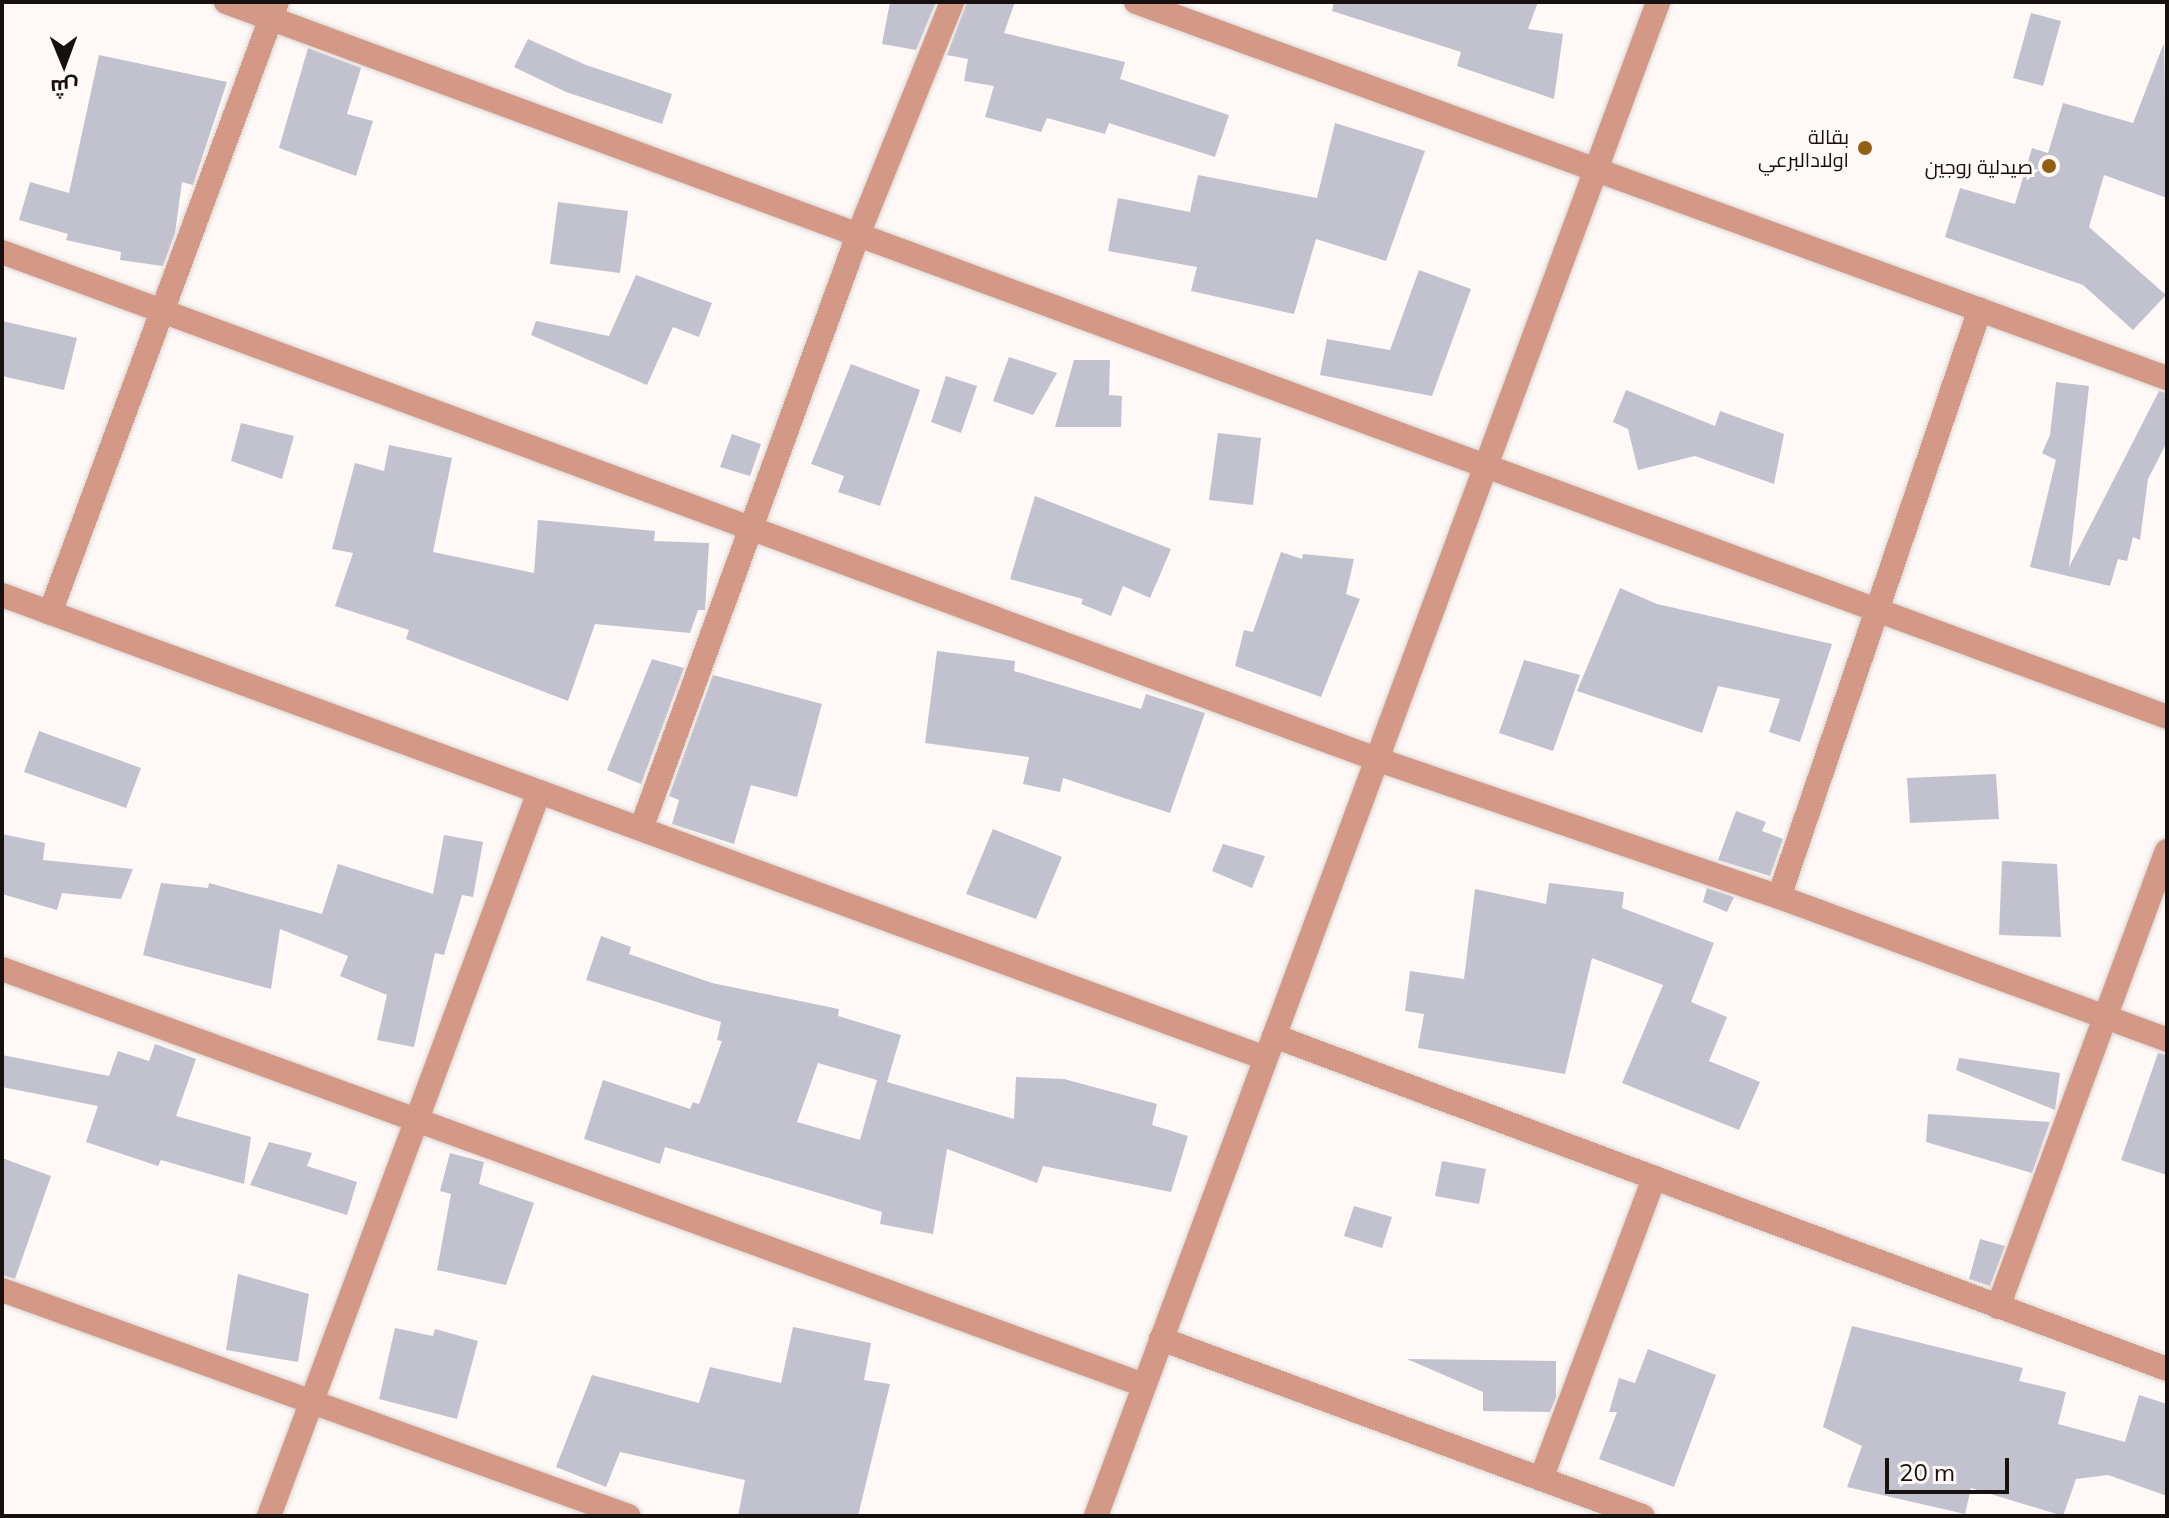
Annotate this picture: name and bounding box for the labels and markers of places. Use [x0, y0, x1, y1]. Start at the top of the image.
place label: بقالة اولادالبرعي [1758, 124, 1849, 171]
marker: بقالة اولادالبرعي [1856, 139, 1874, 157]
place label: صيدلية روجين [1925, 154, 2033, 178]
marker: صيدلية روجين [2040, 157, 2058, 175]

